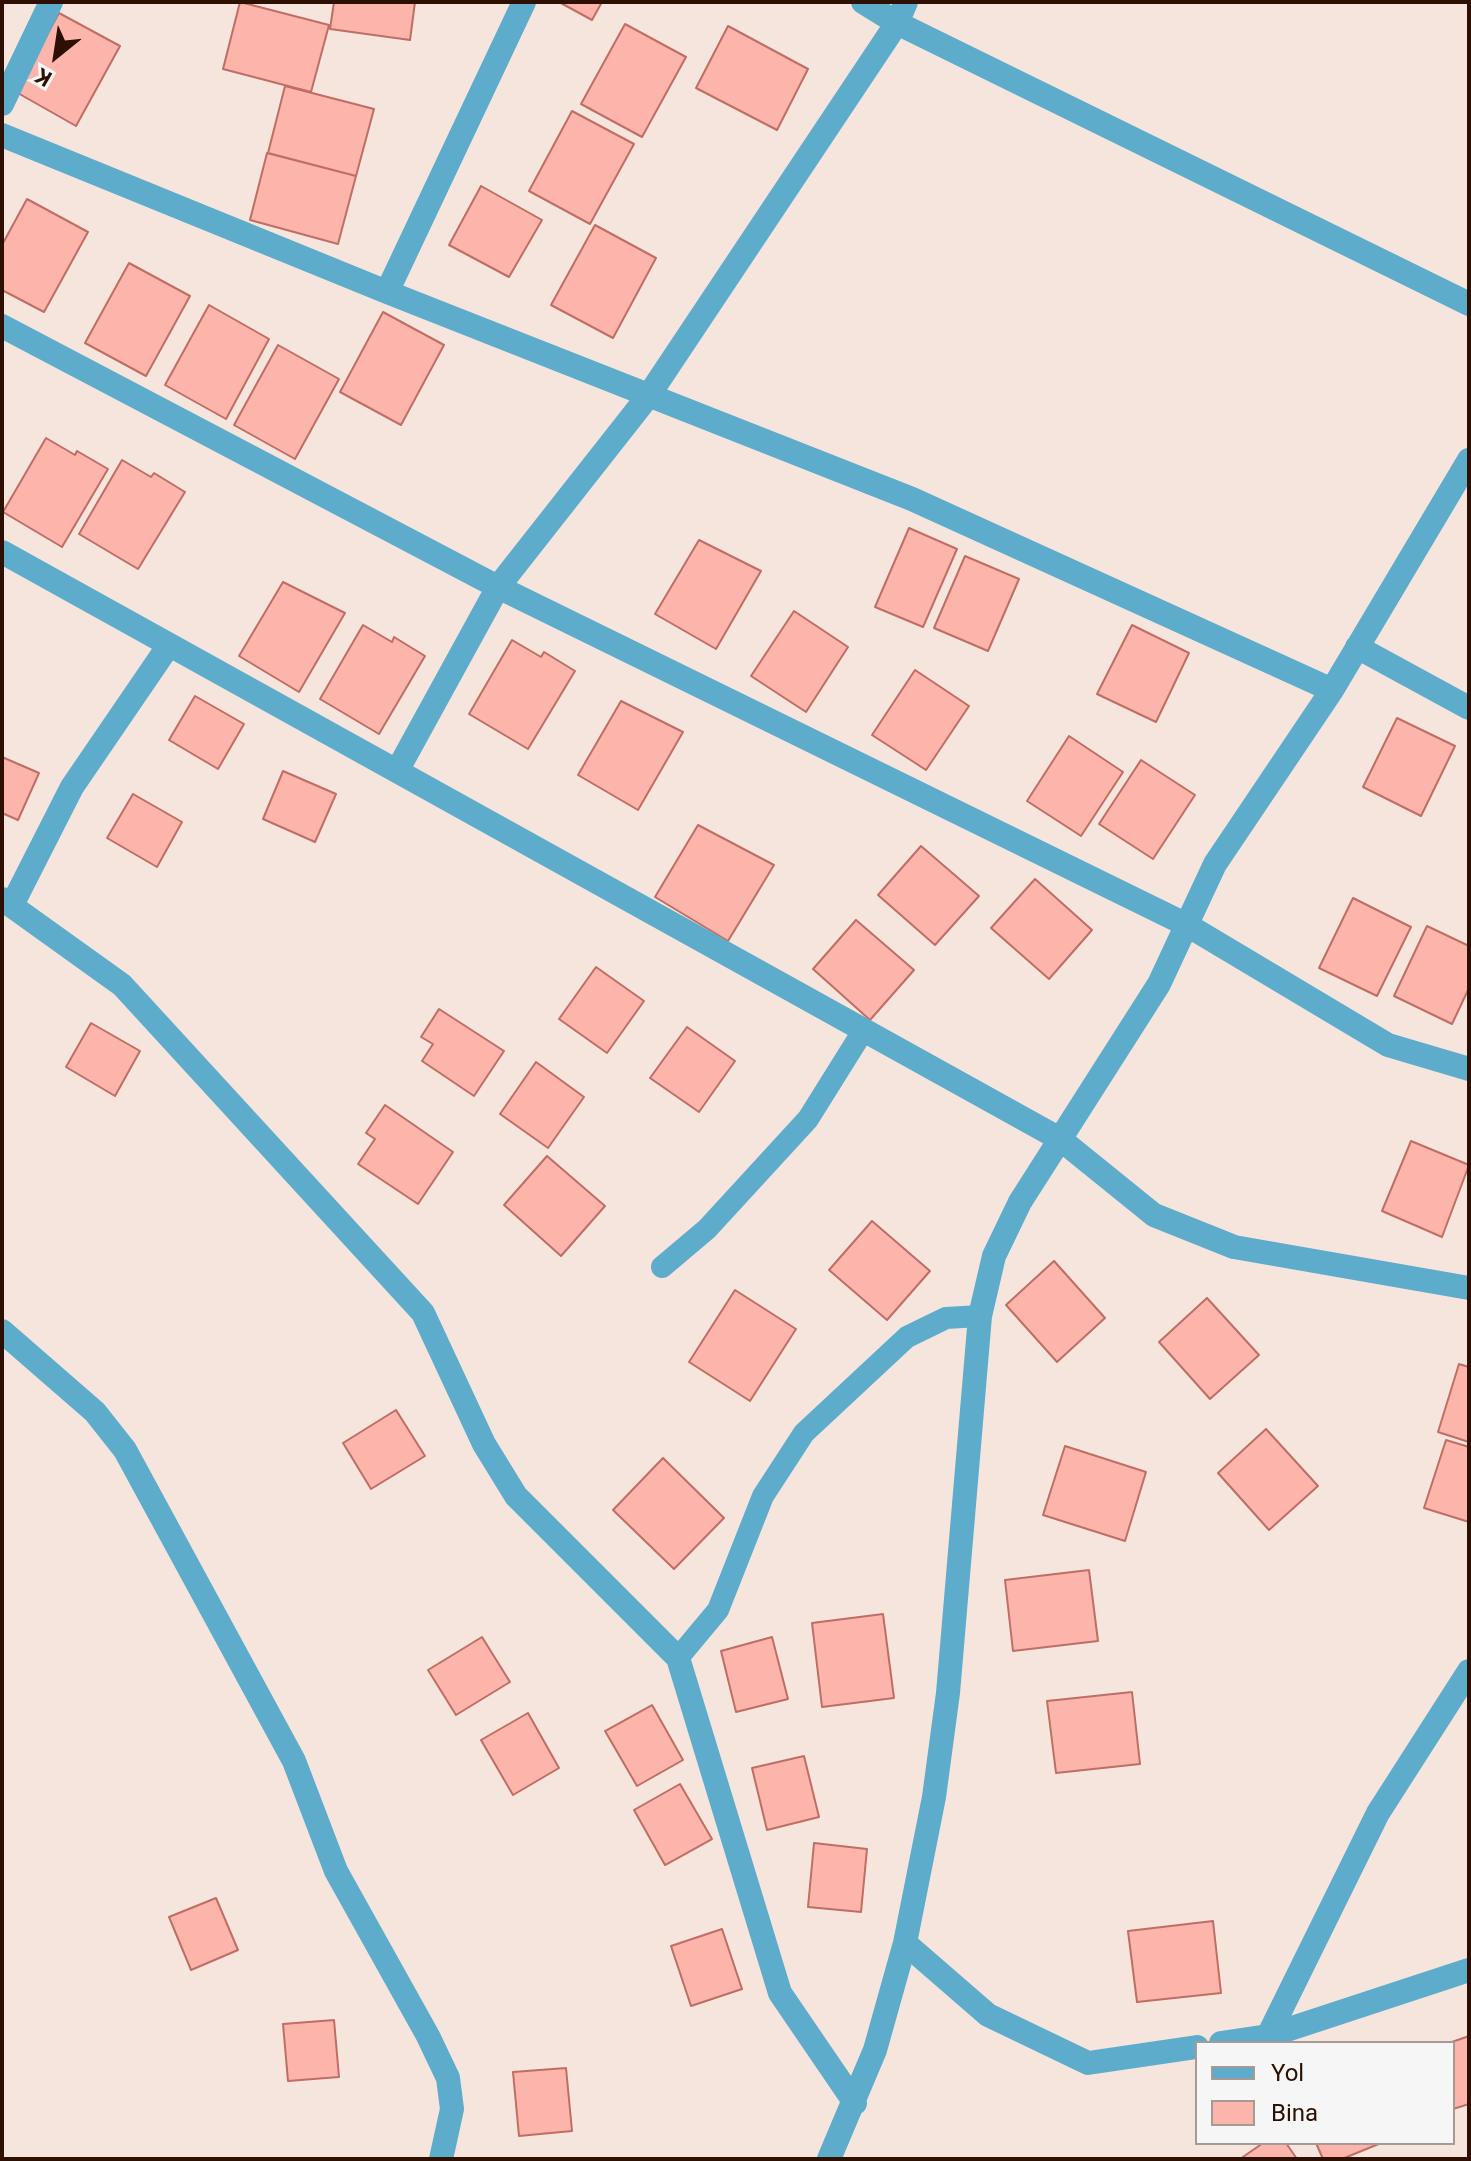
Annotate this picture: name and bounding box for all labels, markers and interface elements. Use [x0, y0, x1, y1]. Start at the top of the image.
north arrow [16, 16, 96, 96]
text: K [31, 63, 56, 92]
legend [1195, 2041, 1455, 2145]
text: Yol [1271, 2059, 1304, 2087]
text: Bina [1271, 2099, 1318, 2127]

